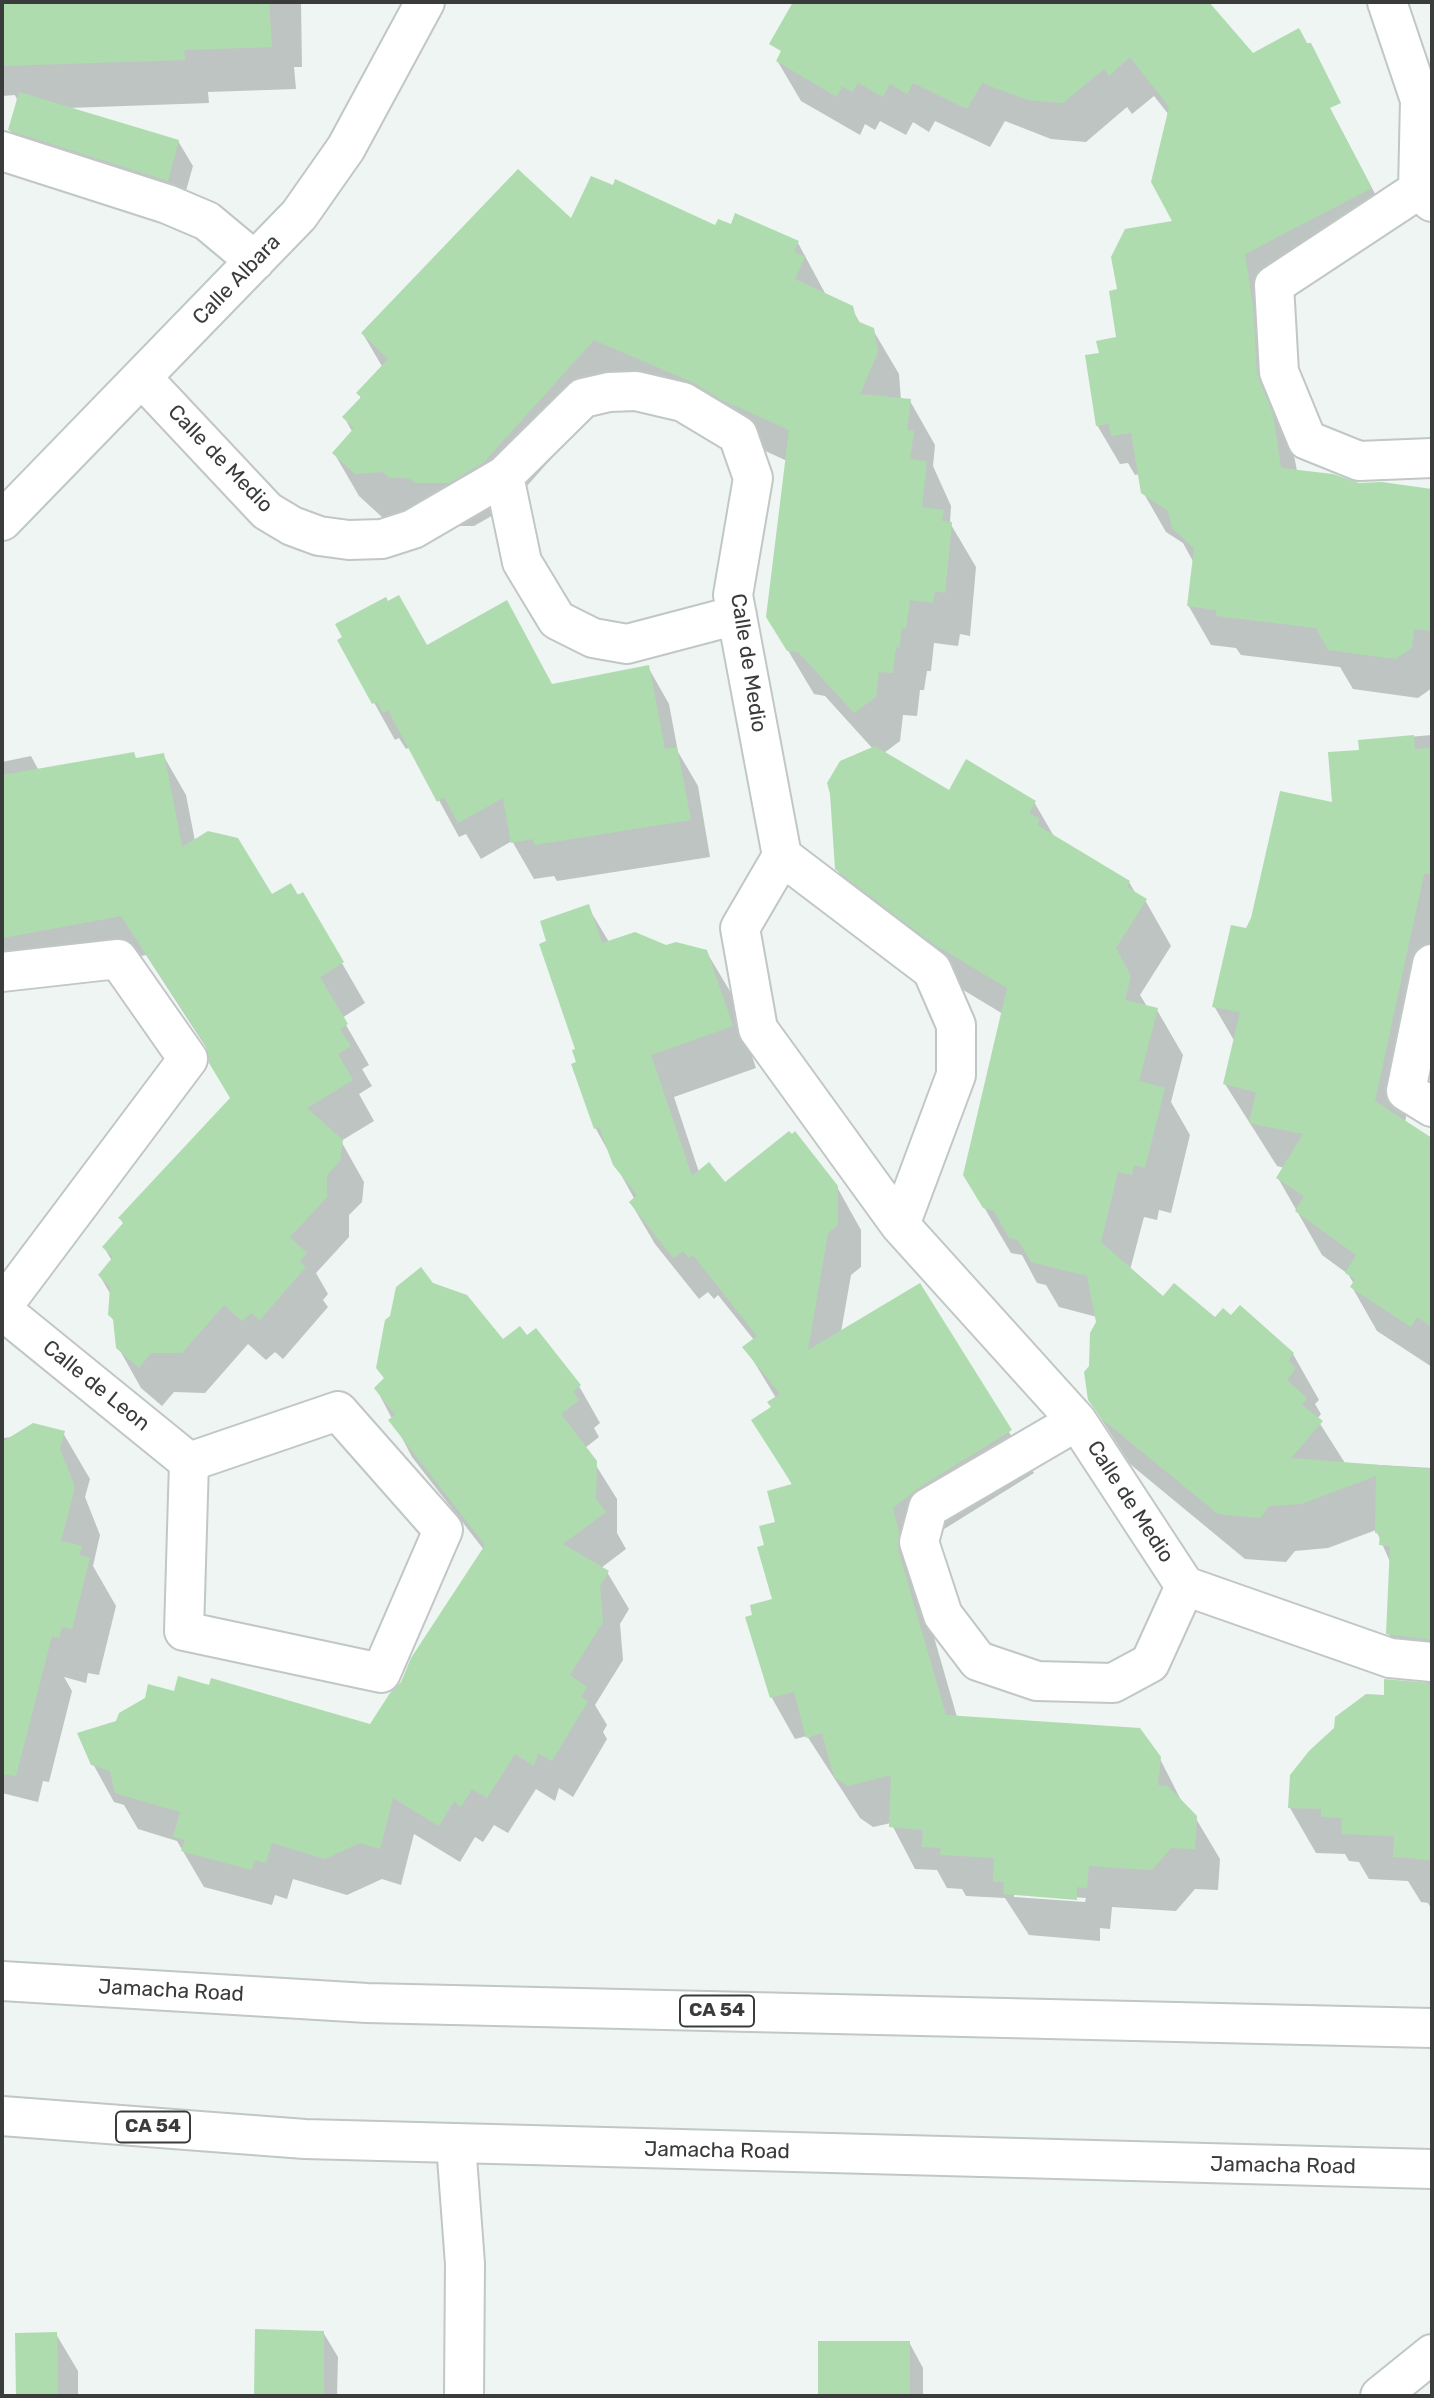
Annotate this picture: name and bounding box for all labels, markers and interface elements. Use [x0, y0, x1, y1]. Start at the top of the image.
street label: Calle Albara [188, 230, 286, 330]
street label: Calle de Medio [162, 400, 278, 518]
street label: Calle de Medio [725, 592, 771, 734]
street label: Calle de Leon [37, 1335, 155, 1437]
street label: Calle de Medio [1081, 1436, 1179, 1568]
street label: Jamacha Road [97, 1975, 245, 2007]
road number: CA 54 [680, 1996, 754, 2026]
road number: CA 54 [116, 2112, 190, 2142]
street label: Jamacha Road [644, 2137, 790, 2165]
street label: Jamacha Road [1210, 2152, 1356, 2180]

